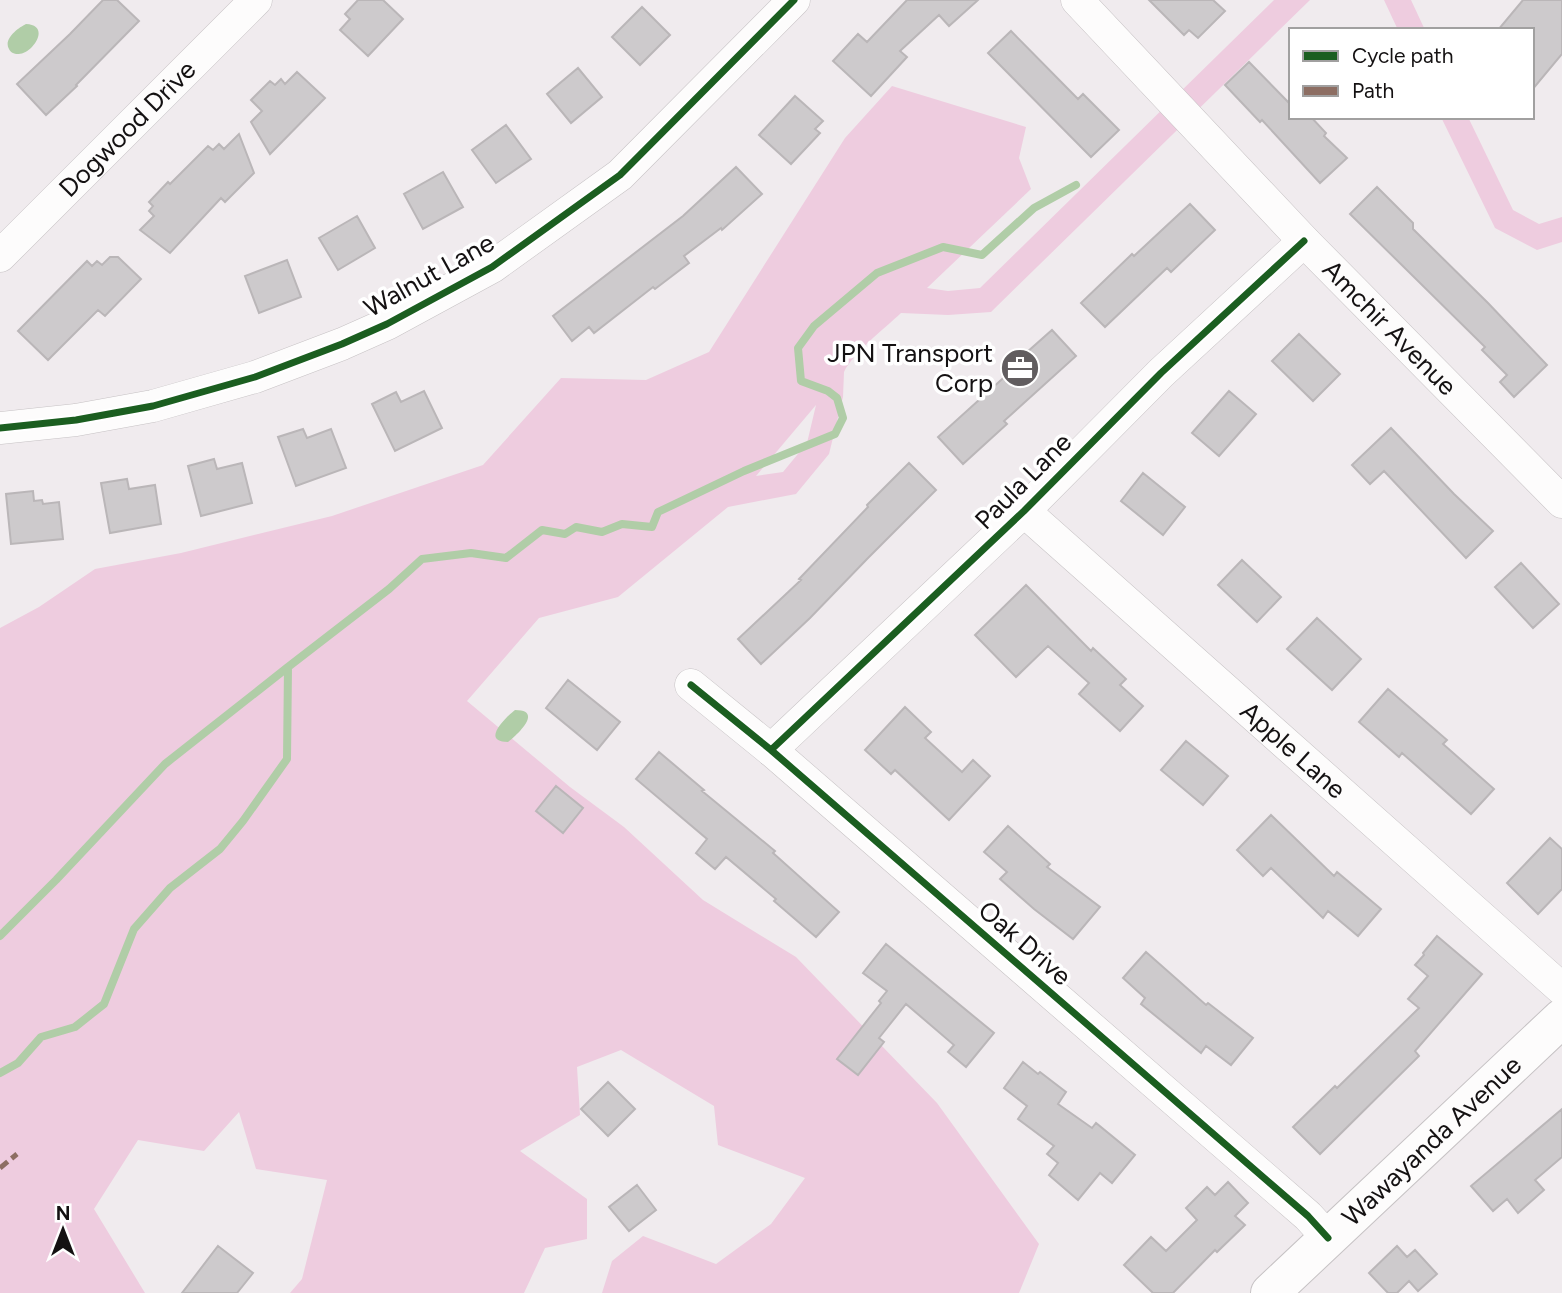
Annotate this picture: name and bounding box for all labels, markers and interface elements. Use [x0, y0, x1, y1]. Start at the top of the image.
legend [1289, 28, 1534, 119]
text: Cycle path [1352, 43, 1453, 68]
street label: Dogwood Drive [52, 54, 202, 204]
text: Path [1352, 78, 1394, 103]
street label: Walnut Lane [358, 226, 500, 324]
street label: Amchir Avenue [1316, 253, 1464, 402]
place label: JPN Transport Corp [827, 337, 993, 399]
office icon: JPN Transport Corp [999, 347, 1041, 389]
street label: Paula Lane [968, 426, 1078, 536]
street label: Apple Lane [1234, 695, 1352, 805]
street label: Oak Drive [972, 894, 1078, 992]
street label: Wawayanda Avenue [1335, 1049, 1528, 1233]
north arrow [28, 1195, 98, 1265]
text: N [56, 1202, 70, 1225]

